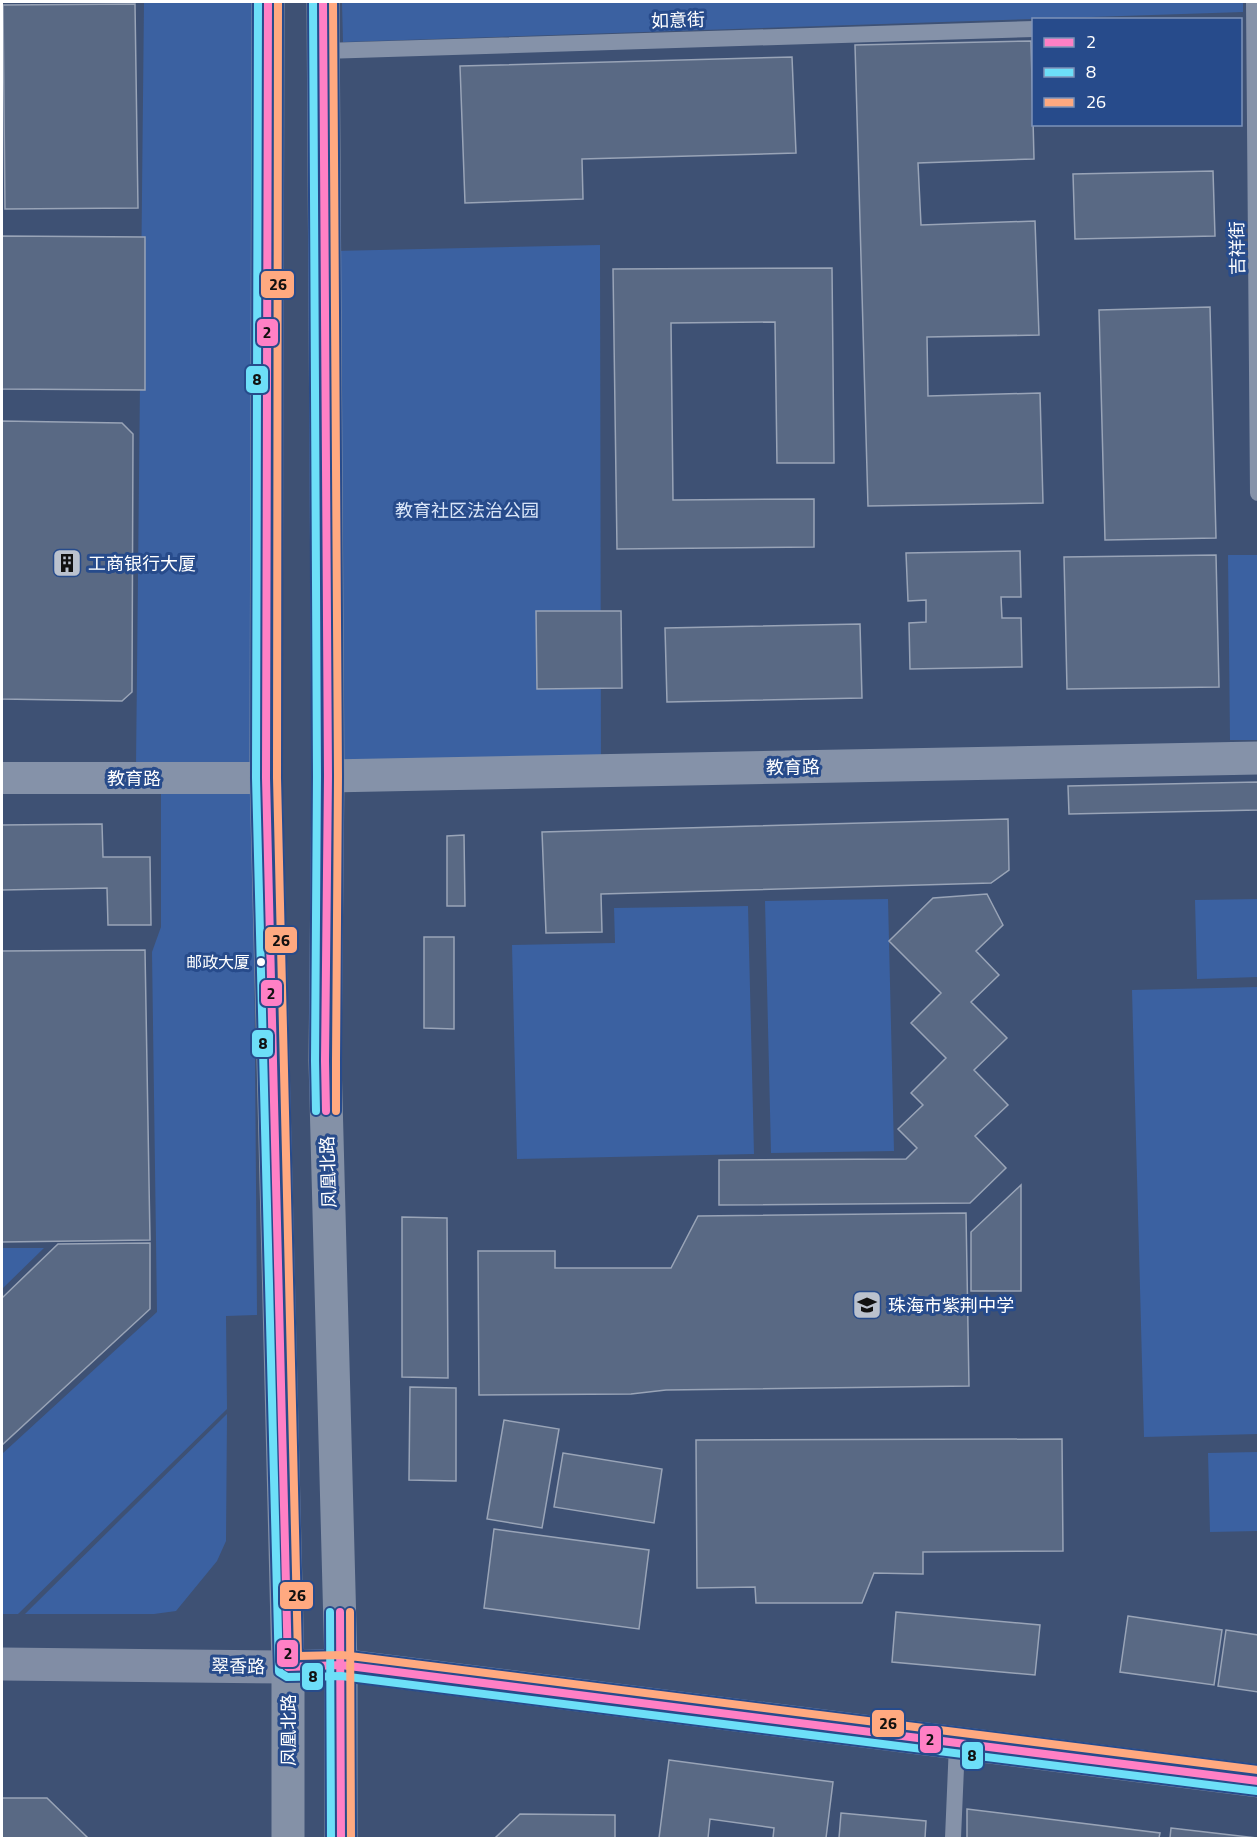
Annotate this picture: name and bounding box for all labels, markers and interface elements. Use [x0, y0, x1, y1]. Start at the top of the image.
street label: 如意街 [651, 6, 705, 34]
legend [1032, 18, 1242, 126]
text: 2 [1086, 28, 1096, 55]
text: 8 [1086, 58, 1096, 85]
text: 26 [1086, 88, 1106, 115]
street label: 吉祥街 [1223, 221, 1251, 275]
line badge: 26 [260, 270, 295, 299]
text: 26 [269, 272, 287, 296]
line badge: 2 [256, 318, 279, 347]
text: 2 [263, 320, 271, 344]
line badge: 8 [245, 365, 269, 394]
text: 8 [253, 367, 262, 391]
park label: 教育社区法治公园 [395, 497, 539, 524]
building icon: 工商银行大厦 [51, 547, 83, 579]
place label: 工商银行大厦 [88, 550, 196, 577]
street label: 教育路 [766, 753, 820, 781]
street label: 教育路 [107, 765, 161, 792]
line badge: 26 [264, 926, 298, 954]
text: 26 [272, 928, 290, 952]
place label: 邮政大厦 [186, 950, 250, 974]
marker: 邮政大厦 [255, 956, 267, 968]
line badge: 2 [260, 979, 283, 1007]
text: 2 [267, 981, 275, 1005]
line badge: 8 [251, 1029, 274, 1058]
text: 8 [259, 1031, 268, 1055]
street label: 凤凰北路 [313, 1136, 343, 1208]
school or university icon: 珠海市紫荆中学 [851, 1289, 883, 1321]
place label: 珠海市紫荆中学 [888, 1292, 1014, 1319]
line badge: 26 [279, 1581, 314, 1610]
text: 26 [288, 1583, 306, 1607]
line badge: 2 [276, 1639, 299, 1668]
text: 2 [284, 1641, 292, 1665]
street label: 翠香路 [211, 1652, 265, 1680]
line badge: 8 [301, 1662, 324, 1691]
text: 8 [309, 1664, 318, 1688]
street label: 凤凰北路 [275, 1694, 302, 1766]
line badge: 26 [871, 1709, 905, 1738]
text: 26 [879, 1711, 897, 1735]
line badge: 2 [919, 1725, 942, 1754]
text: 2 [926, 1727, 934, 1751]
line badge: 8 [961, 1741, 984, 1770]
text: 8 [968, 1743, 977, 1767]

